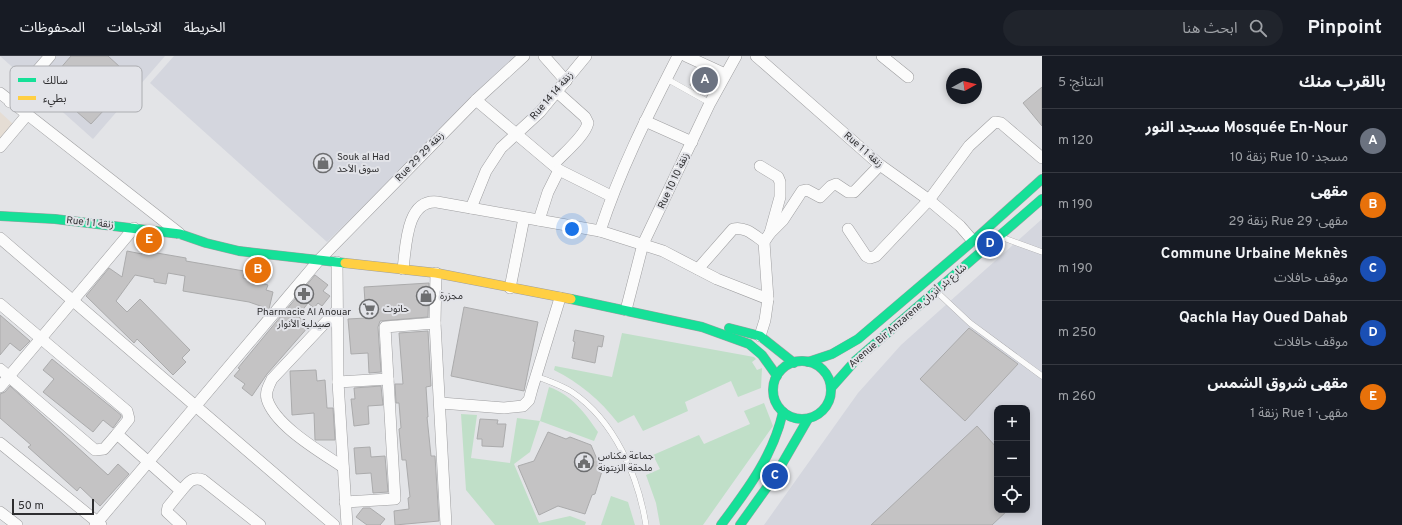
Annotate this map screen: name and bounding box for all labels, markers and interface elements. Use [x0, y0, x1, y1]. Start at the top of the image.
search box [1003, 10, 1283, 46]
text: Pinpoint [1307, 16, 1382, 40]
icon: search [1247, 17, 1269, 39]
text: المحفوظات [20, 20, 85, 37]
text: الاتجاهات [107, 20, 162, 37]
text: الخريطة [184, 20, 226, 37]
text: ابحث هنا [1182, 20, 1237, 39]
pin: A [692, 65, 718, 95]
legend [10, 66, 142, 112]
north arrow [946, 68, 982, 104]
street label: Rue 14 زنقة 14 [527, 69, 577, 123]
text: بالقرب منك [1299, 72, 1386, 94]
text: سالك [43, 74, 68, 88]
text: النتائج: 5 [1058, 75, 1104, 91]
text: بطيء [43, 92, 66, 108]
text: Mosquée En-Nour مسجد النور [1146, 119, 1348, 138]
street label: Rue 29 زنقة 29 [393, 129, 447, 185]
street label: Rue 1 زنقة 1 [841, 129, 886, 171]
text: 120 m [1058, 133, 1093, 149]
text: A [1368, 133, 1378, 149]
street label: Rue 10 زنقة 10 [655, 150, 693, 211]
text: مسجد · Rue 10 زنقة 10 [1230, 150, 1348, 166]
place label: Souk al Had سوق الأحد [337, 151, 390, 176]
shop icon: Souk al Had سوق الأحد [312, 152, 334, 174]
text: مقهى [1311, 183, 1348, 202]
text: 190 m [1058, 197, 1093, 213]
text: B [1369, 197, 1378, 213]
street label: Rue 1 زنقة 1 [66, 214, 115, 232]
text: مقهى · Rue 29 زنقة 29 [1229, 214, 1348, 230]
your location [562, 219, 582, 239]
pin: E [136, 225, 162, 255]
pin: D [977, 229, 1003, 259]
text: Commune Urbaine Meknès [1161, 245, 1348, 264]
pin: B [245, 255, 271, 285]
street label: Avenue Bir Anzarene شارع بئر أنزران [846, 261, 970, 371]
text: 190 m [1058, 261, 1093, 277]
text: C [1369, 261, 1377, 277]
text: موقف حافلات [1274, 271, 1348, 287]
pharmacy icon: Pharmacie Al Anouar صيدلية الأنوار [293, 283, 315, 305]
shop icon: مجزرة [415, 285, 437, 307]
place label: مجزرة [440, 290, 463, 303]
supermarket icon: حانوت [358, 298, 380, 320]
place label: حانوت [383, 303, 409, 316]
place label: Pharmacie Al Anouar صيدلية الأنوار [257, 306, 351, 331]
text: Qachla Hay Oued Dahab [1179, 309, 1348, 328]
text: 250 m [1058, 325, 1096, 341]
text: D [1368, 325, 1378, 341]
text: موقف حافلات [1274, 335, 1348, 351]
text: مقهى شروق الشمس [1208, 375, 1348, 394]
text: 260 m [1058, 389, 1096, 405]
text: E [1369, 389, 1377, 405]
map controls [994, 405, 1030, 513]
button: + [994, 405, 1030, 441]
text: مقهى · Rue 1 زنقة 1 [1250, 406, 1348, 422]
button: − [994, 441, 1030, 477]
place label: جماعة مكناس ملحقة الزيتونة [598, 450, 654, 475]
public building icon: جماعة مكناس ملحقة الزيتونة [573, 451, 595, 473]
pin: C [762, 461, 788, 491]
button: locate [994, 477, 1030, 513]
scale bar [12, 497, 94, 516]
text: 50 m [18, 499, 44, 513]

